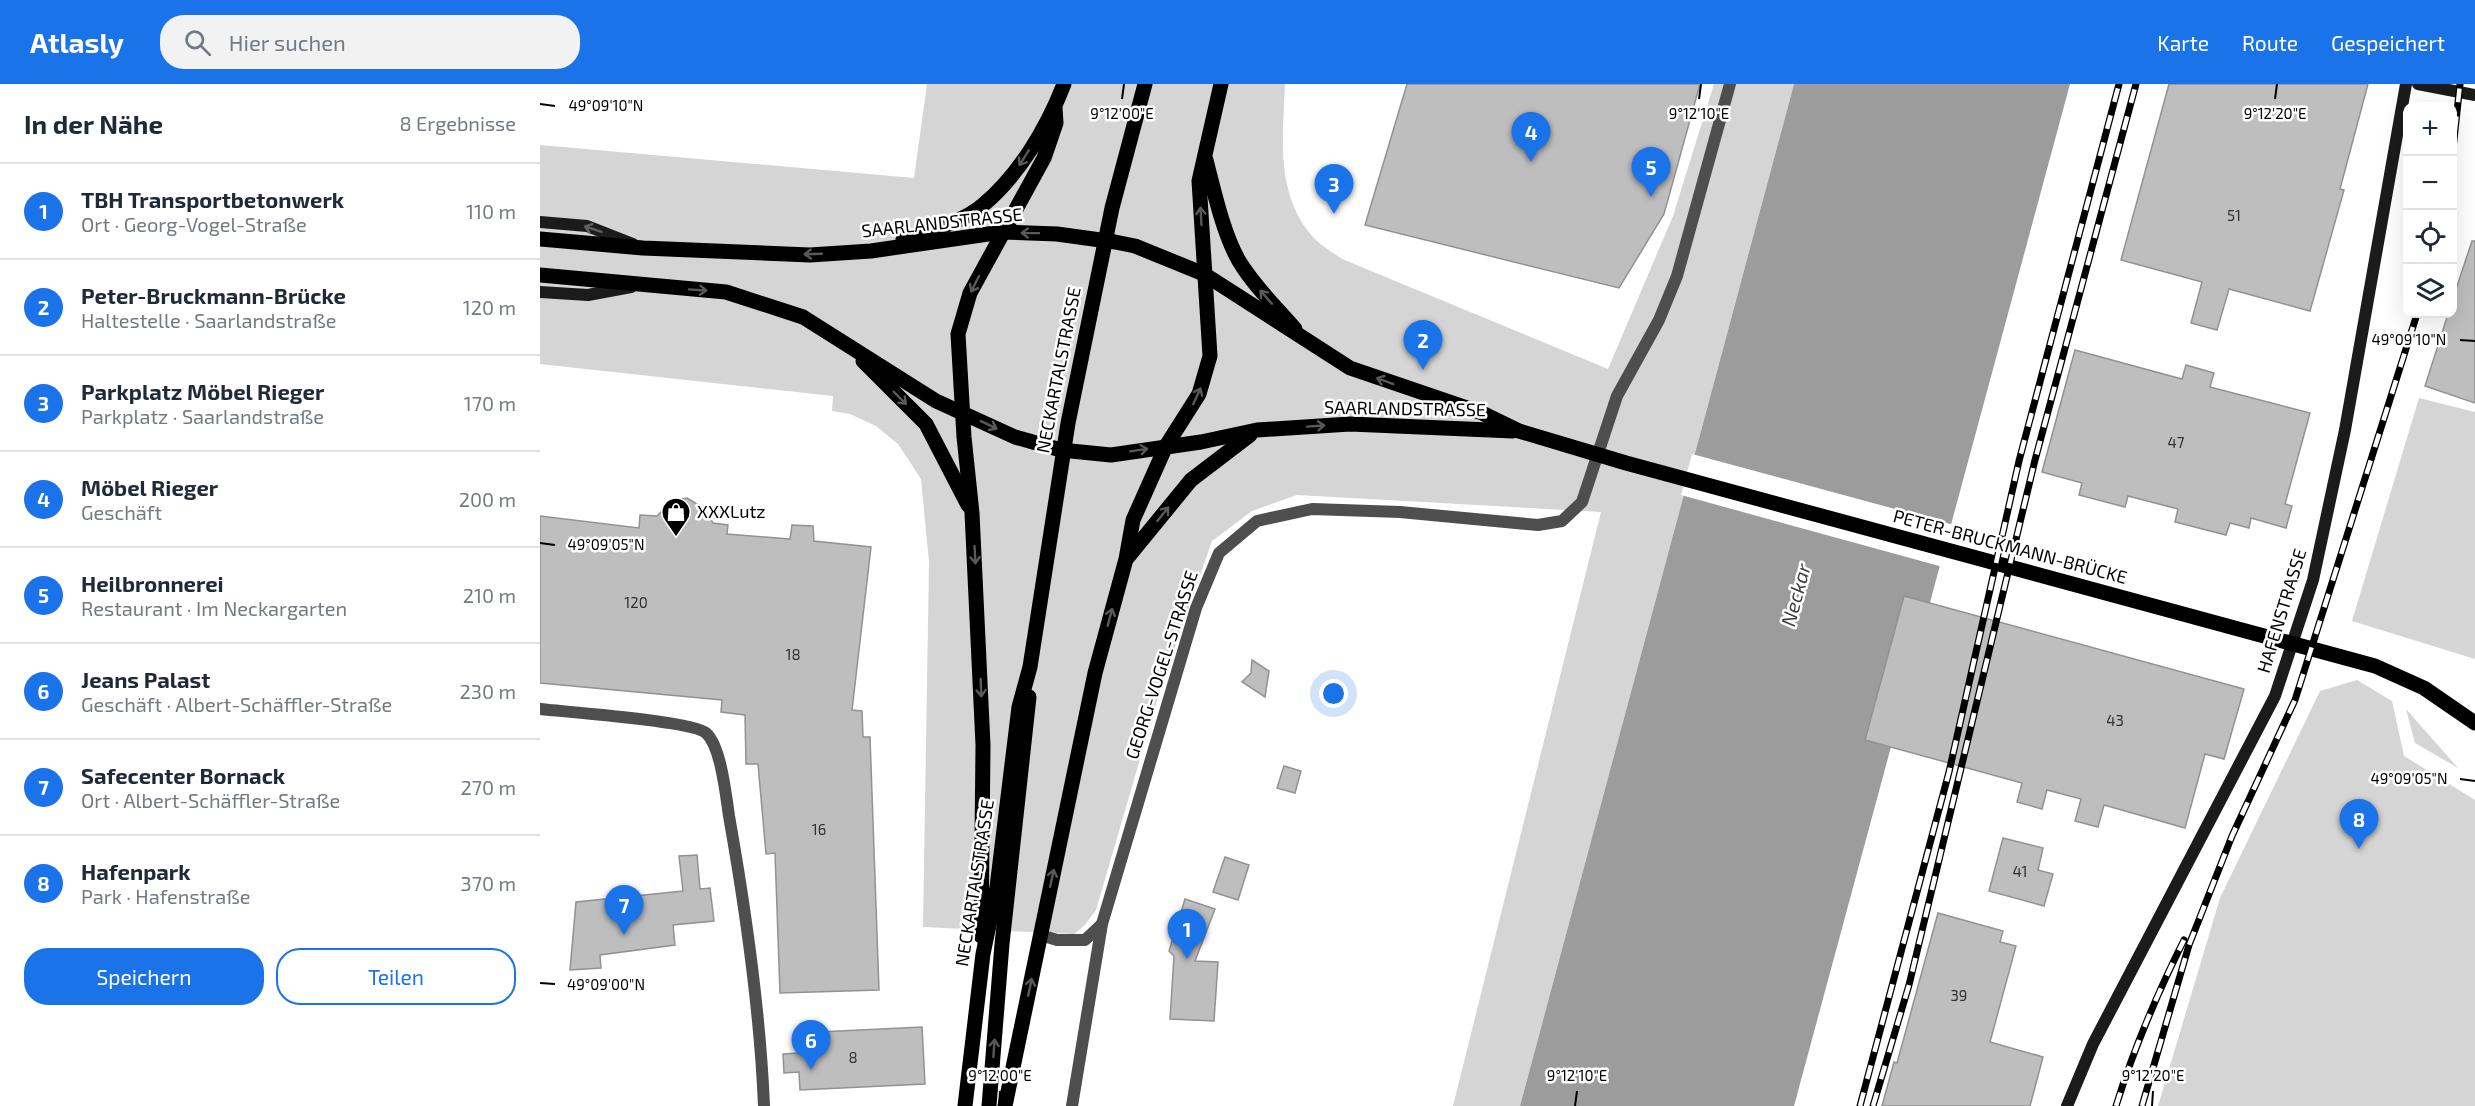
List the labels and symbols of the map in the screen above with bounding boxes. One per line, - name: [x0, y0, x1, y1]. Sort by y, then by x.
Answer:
- text: 49°09'10"N: [569, 96, 643, 114]
- text: 9°12'00"E: [1090, 104, 1154, 122]
- text: 9°12'10"E: [1669, 104, 1729, 122]
- text: 9°12'20"E: [2244, 104, 2306, 122]
- pin: 4: [1512, 112, 1550, 162]
- pin: 5: [1632, 147, 1670, 197]
- one-way arrow: [1017, 149, 1029, 166]
- pin: 3: [1314, 164, 1354, 214]
- street label: SAARLANDSTRASSE: [860, 203, 1024, 241]
- one-way arrow: [1195, 206, 1206, 226]
- house number: 51: [2227, 206, 2241, 224]
- one-way arrow: [584, 223, 603, 234]
- one-way arrow: [1020, 227, 1040, 239]
- one-way arrow: [803, 248, 823, 260]
- one-way arrow: [968, 274, 980, 292]
- one-way arrow: [688, 284, 708, 295]
- street label: NECKARTALSTRASSE: [1031, 285, 1085, 455]
- one-way arrow: [1259, 290, 1273, 305]
- pin: 2: [1404, 320, 1442, 370]
- text: 49°09'10"N: [2372, 330, 2446, 348]
- one-way arrow: [1377, 375, 1395, 386]
- one-way arrow: [1191, 388, 1203, 406]
- one-way arrow: [893, 391, 908, 406]
- street label: SAARLANDSTRASSE: [1324, 396, 1486, 420]
- one-way arrow: [979, 420, 997, 432]
- one-way arrow: [1305, 421, 1325, 432]
- house number: 47: [2168, 433, 2185, 451]
- one-way arrow: [1128, 444, 1148, 455]
- shop icon: XXXLutz: [660, 496, 692, 538]
- place label: XXXLutz: [697, 500, 766, 522]
- street label: PETER-BRUCKMANN-BRÜCKE: [1891, 504, 2130, 588]
- one-way arrow: [1156, 506, 1169, 522]
- text: 49°09'05"N: [568, 535, 644, 553]
- one-way arrow: [969, 545, 980, 565]
- street label: HAFENSTRASSE: [2252, 546, 2310, 676]
- water label: Neckar: [1775, 560, 1815, 629]
- street label: GEORG-VOGEL-STRASSE: [1120, 568, 1202, 762]
- house number: 120: [624, 593, 648, 611]
- one-way arrow: [1105, 607, 1117, 626]
- house number: 18: [785, 645, 801, 663]
- one-way arrow: [975, 677, 987, 697]
- your location: [1319, 679, 1348, 708]
- house number: 43: [2106, 711, 2124, 729]
- text: 49°09'05"N: [2371, 769, 2447, 787]
- street label: NECKARTALSTRASSE: [950, 798, 998, 968]
- pin: 8: [2340, 800, 2378, 849]
- house number: 16: [812, 820, 826, 838]
- house number: 41: [2012, 862, 2028, 880]
- one-way arrow: [1047, 869, 1058, 888]
- pin: 7: [604, 886, 644, 935]
- pin: 1: [1168, 910, 1206, 959]
- text: 49°09'00"N: [567, 975, 645, 993]
- one-way arrow: [1025, 978, 1036, 997]
- house number: 39: [1951, 986, 1967, 1004]
- pin: 6: [792, 1020, 830, 1070]
- one-way arrow: [989, 1038, 1000, 1058]
- house number: 8: [848, 1048, 858, 1066]
- text: 9°12'00"E: [968, 1066, 1032, 1084]
- text: 9°12'10"E: [1547, 1066, 1607, 1084]
- text: 9°12'20"E: [2122, 1066, 2184, 1084]

